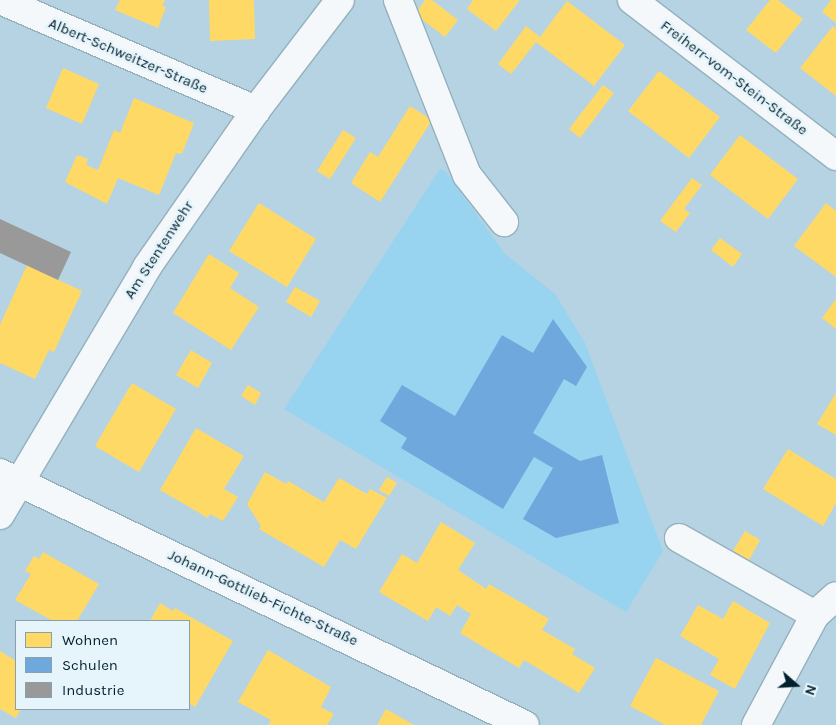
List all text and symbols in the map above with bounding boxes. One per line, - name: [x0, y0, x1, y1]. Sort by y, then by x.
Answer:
- street label: Albert-Schweitzer-Straße: [46, 14, 210, 98]
- street label: Freiherr-vom-Stein-Straße: [657, 17, 811, 139]
- street label: Am Stentenwehr: [121, 198, 197, 302]
- street label: Johann-Gottlieb-Fichte-Straße: [165, 546, 361, 650]
- legend: [15, 620, 190, 710]
- text: Wohnen: [62, 631, 118, 649]
- text: Schulen: [62, 656, 118, 674]
- north arrow: [771, 660, 821, 710]
- text: Industrie: [62, 681, 124, 699]
- text: N: [801, 683, 820, 698]

